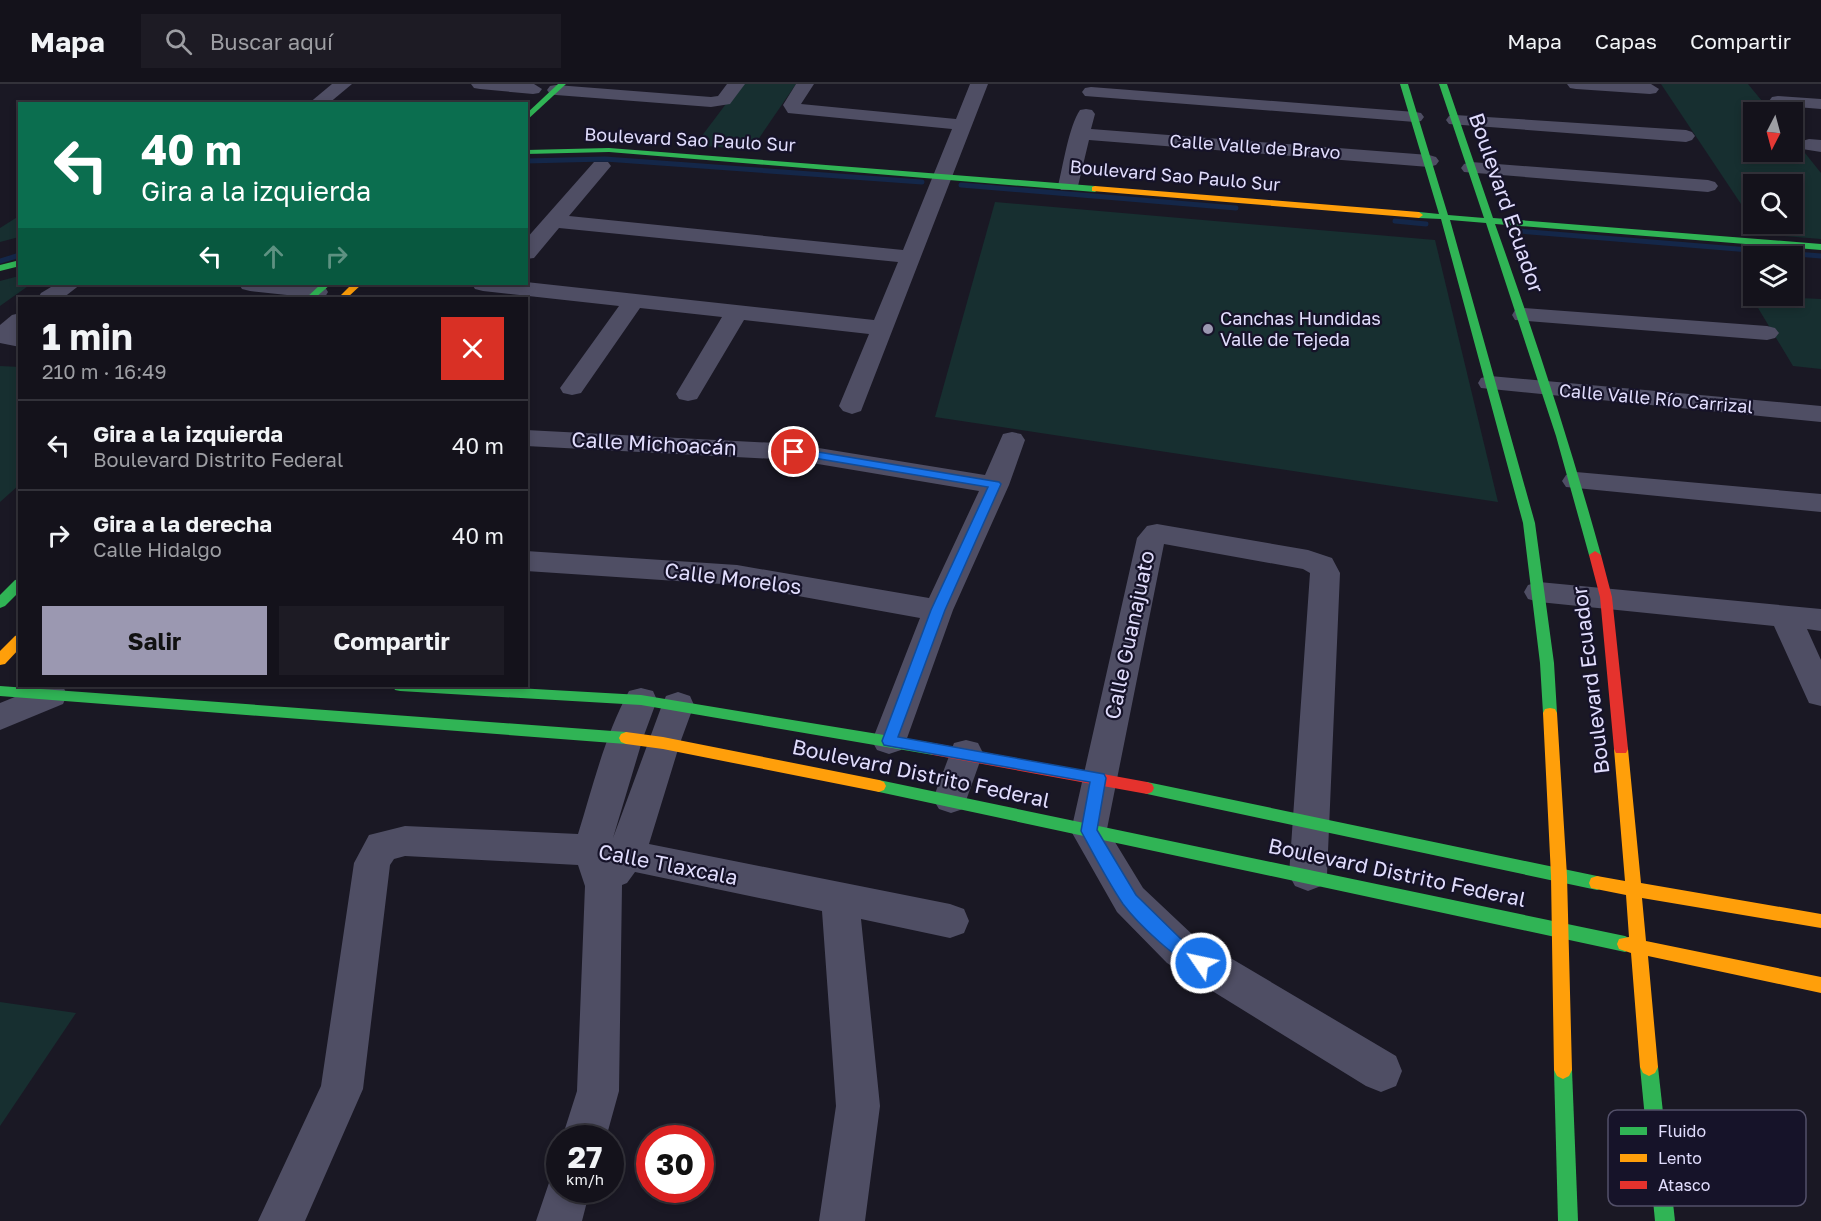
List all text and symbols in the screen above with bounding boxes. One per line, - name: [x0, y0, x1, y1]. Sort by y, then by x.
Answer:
- search box: [141, 14, 561, 68]
- text: Mapa: [30, 25, 105, 58]
- icon: search: [162, 25, 195, 58]
- text: Buscar aquí: [210, 28, 333, 55]
- text: Mapa: [1507, 28, 1562, 54]
- text: Capas: [1595, 28, 1657, 54]
- text: Compartir: [1690, 28, 1791, 54]
- north arrow: [1743, 102, 1803, 162]
- map controls: [1743, 102, 1803, 306]
- street label: Boulevard Ecuador: [1464, 109, 1550, 296]
- street label: Boulevard Sao Paulo Sur: [584, 122, 796, 156]
- text: 40 m: [141, 124, 242, 174]
- icon: left: [42, 126, 120, 204]
- street label: Calle Valle de Bravo: [1169, 129, 1341, 163]
- street label: Boulevard Sao Paulo Sur: [1069, 155, 1281, 195]
- button: search: [1743, 174, 1803, 234]
- text: Gira a la izquierda: [141, 175, 371, 207]
- icon: left: [194, 240, 227, 273]
- icon: ahead: [257, 240, 290, 273]
- icon: right: [320, 240, 353, 273]
- button: layers: [1743, 246, 1803, 306]
- place label: Canchas Hundidas Valle de Tejeda: [1220, 307, 1381, 350]
- text: 1 min: [42, 315, 133, 358]
- button: close: [441, 317, 504, 380]
- marker: Canchas Hundidas Valle de Tejeda: [1201, 322, 1215, 336]
- text: 210 m · 16:49: [42, 359, 167, 383]
- street label: Calle Valle Río Carrizal: [1558, 379, 1754, 417]
- text: Gira a la izquierda: [93, 420, 283, 447]
- street label: Calle Michoacán: [571, 426, 737, 460]
- pin: [768, 426, 819, 477]
- icon: left: [42, 429, 75, 462]
- text: 40 m: [452, 432, 504, 459]
- icon: arrive: [777, 435, 810, 468]
- text: Boulevard Distrito Federal: [93, 447, 343, 471]
- text: Gira a la derecha: [93, 510, 272, 537]
- icon: right: [42, 519, 75, 552]
- text: 40 m: [452, 522, 504, 549]
- text: Calle Hidalgo: [93, 537, 222, 561]
- street label: Calle Guanajuato: [1098, 548, 1160, 722]
- street label: Calle Morelos: [663, 557, 803, 599]
- street label: Boulevard Ecuador: [1566, 585, 1614, 776]
- button: Salir: [42, 606, 267, 675]
- button: Compartir: [279, 606, 504, 675]
- street label: Boulevard Distrito Federal: [790, 733, 1052, 813]
- street label: Boulevard Distrito Federal: [1266, 832, 1528, 912]
- street label: Calle Tlaxcala: [596, 838, 740, 890]
- position arrow: [1169, 931, 1233, 995]
- legend: [1608, 1110, 1806, 1206]
- text: Fluido: [1658, 1121, 1706, 1141]
- speed limit sign: 30: [636, 1125, 714, 1203]
- text: 27: [568, 1139, 602, 1175]
- text: Lento: [1658, 1148, 1702, 1168]
- text: km/h: [566, 1170, 604, 1188]
- text: Atasco: [1658, 1175, 1710, 1195]

